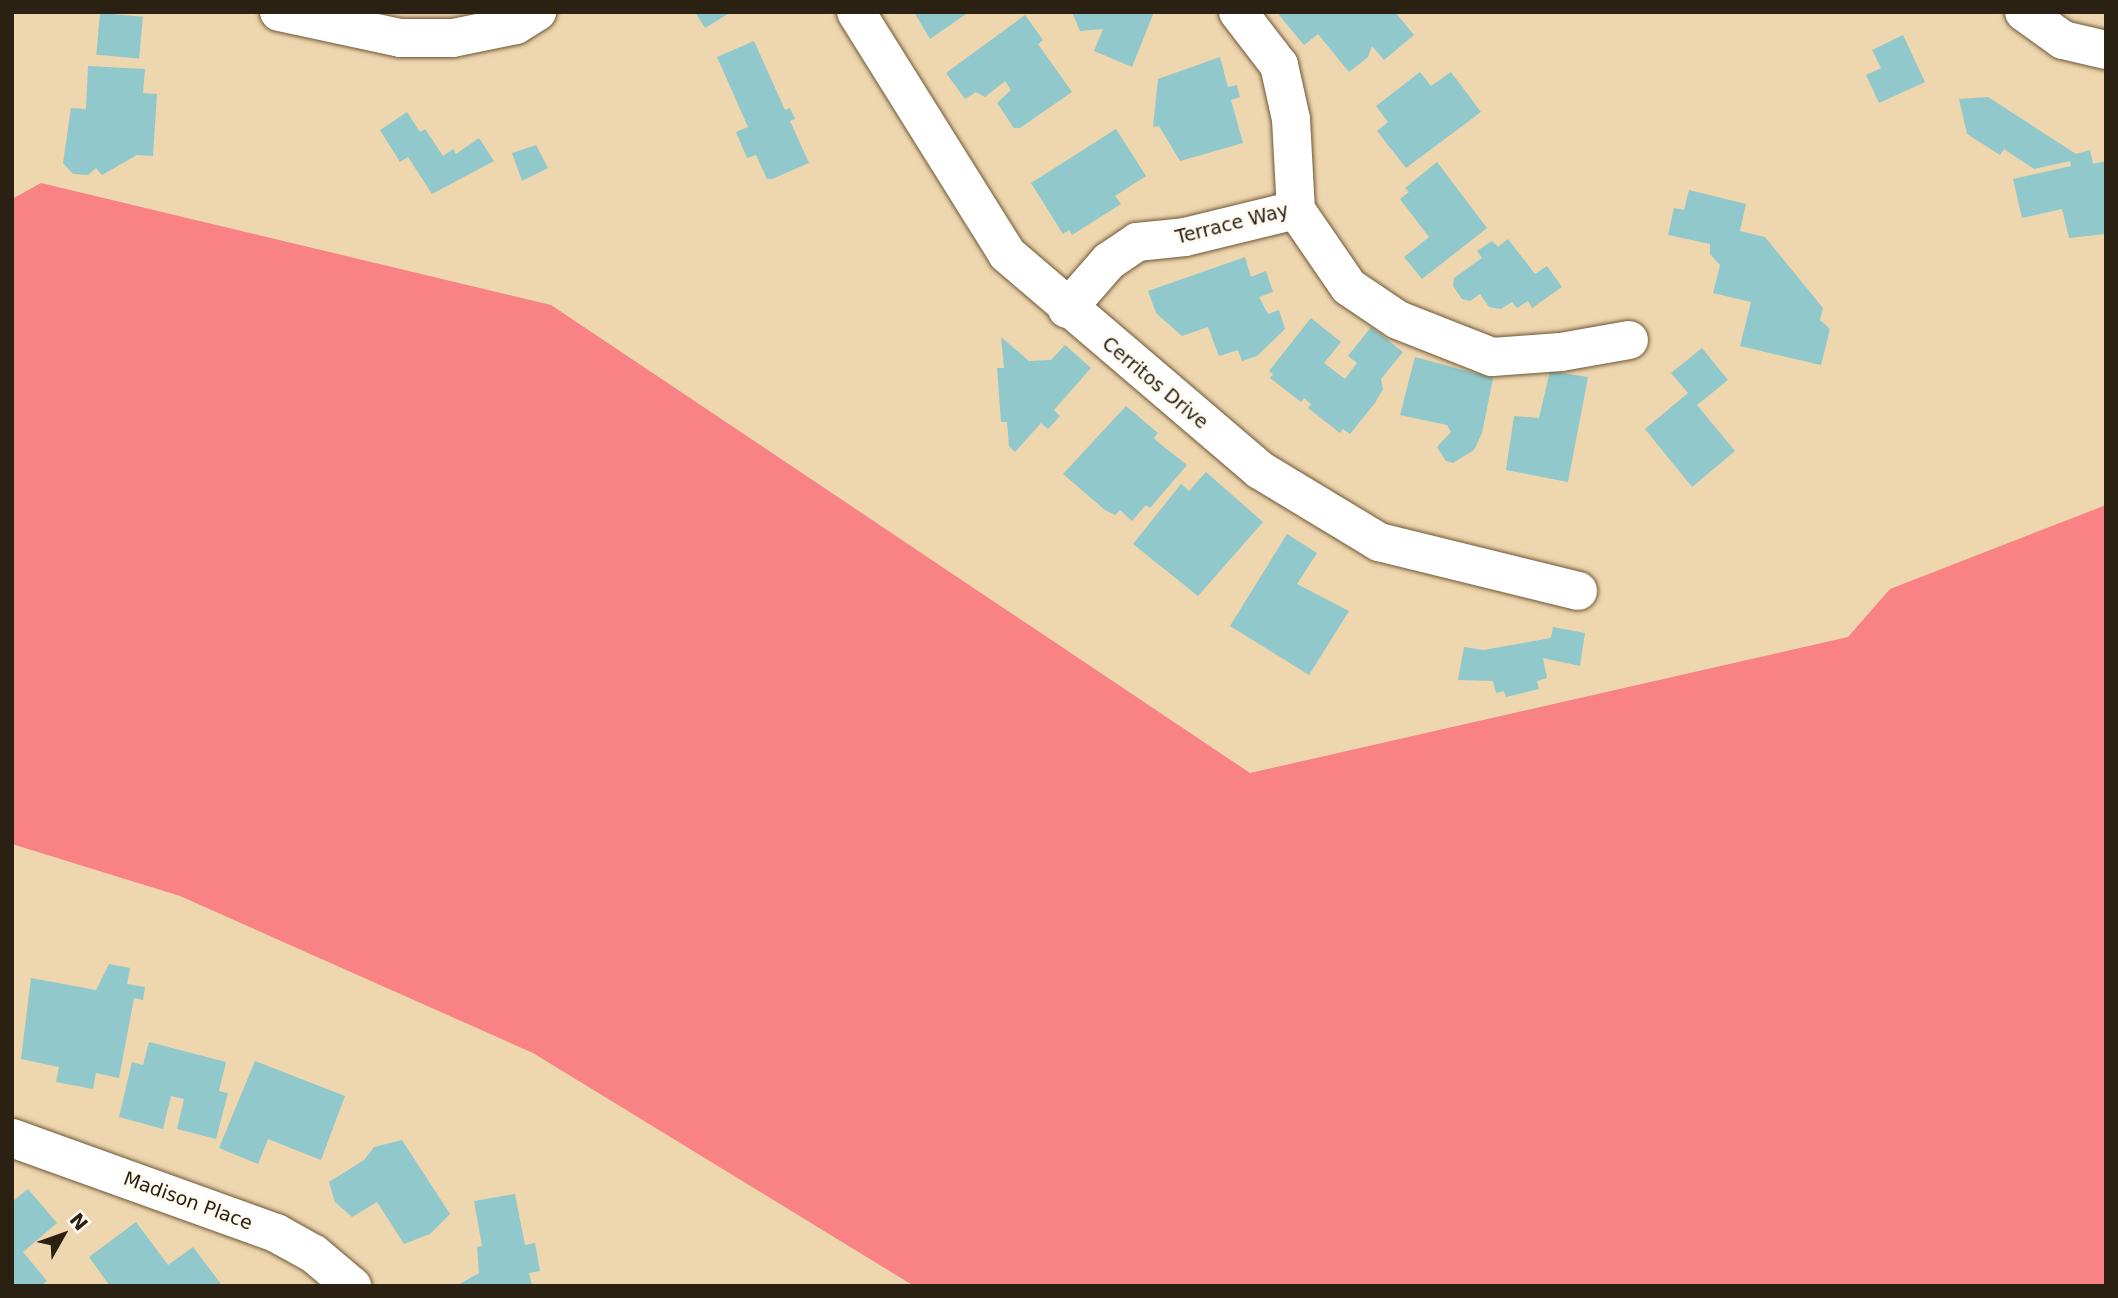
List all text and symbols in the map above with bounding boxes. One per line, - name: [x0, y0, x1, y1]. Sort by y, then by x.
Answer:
- street label: Terrace Way: [1173, 199, 1291, 249]
- street label: Cerritos Drive: [1097, 332, 1213, 434]
- street label: Madison Place: [120, 1167, 256, 1235]
- north arrow: [28, 1200, 98, 1270]
- text: N: [66, 1208, 93, 1235]

